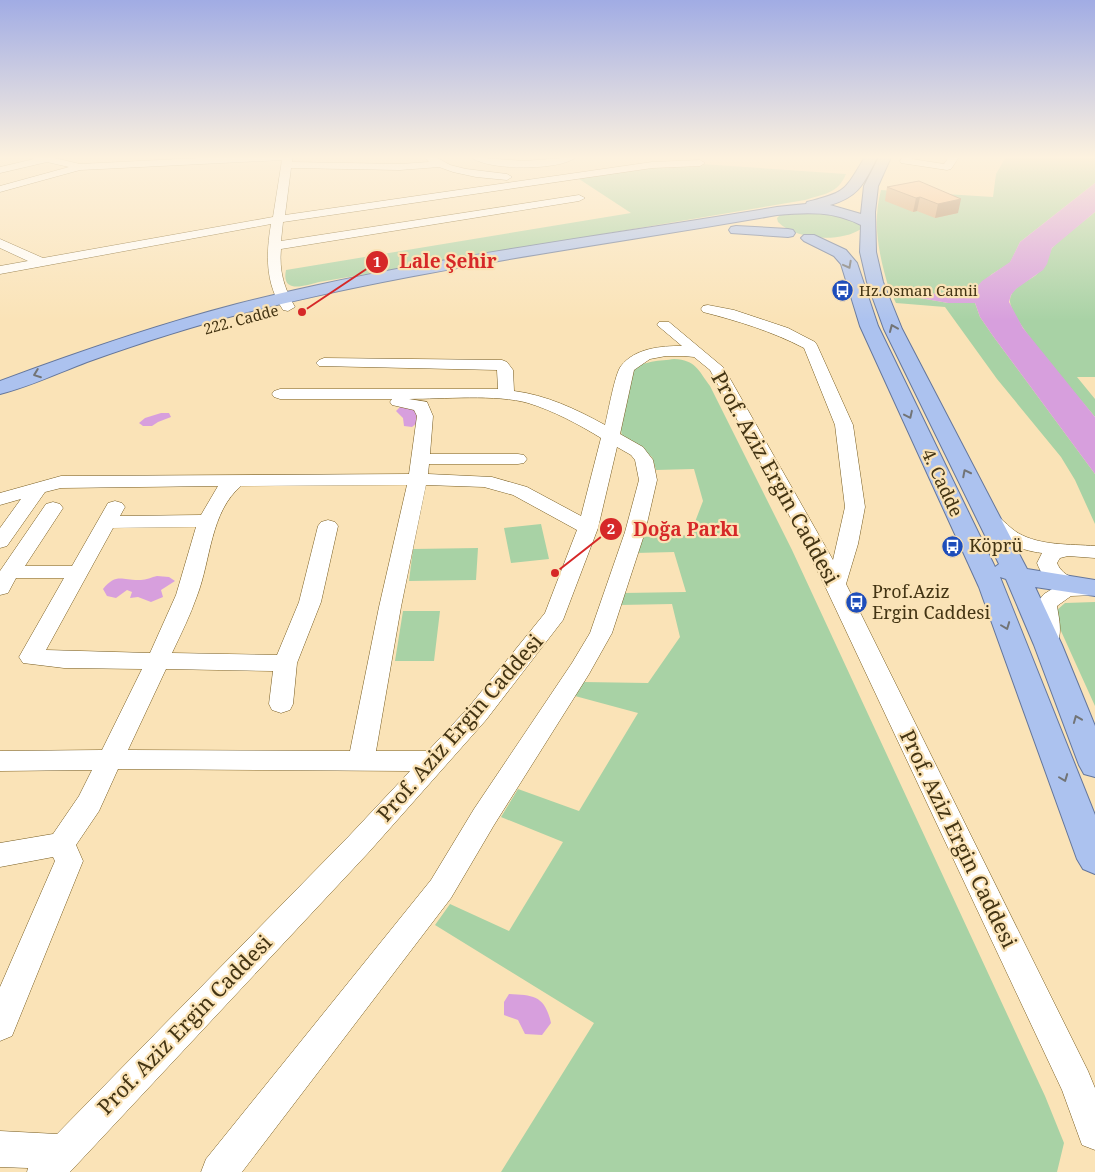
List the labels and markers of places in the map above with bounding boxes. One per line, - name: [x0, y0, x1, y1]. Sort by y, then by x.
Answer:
- callout: Lale Şehir: [364, 245, 507, 279]
- bus stop icon: Hz.Osman Camii: [831, 279, 855, 303]
- place label: Hz.Osman Camii: [859, 280, 978, 300]
- callout: Doğa Parkı: [599, 512, 749, 546]
- place label: Köprü: [969, 533, 1023, 557]
- bus stop icon: Köprü: [941, 534, 965, 558]
- place label: Prof.Aziz Ergin Caddesi: [872, 579, 990, 624]
- bus stop icon: Prof.Aziz Ergin Caddesi: [844, 590, 868, 614]

